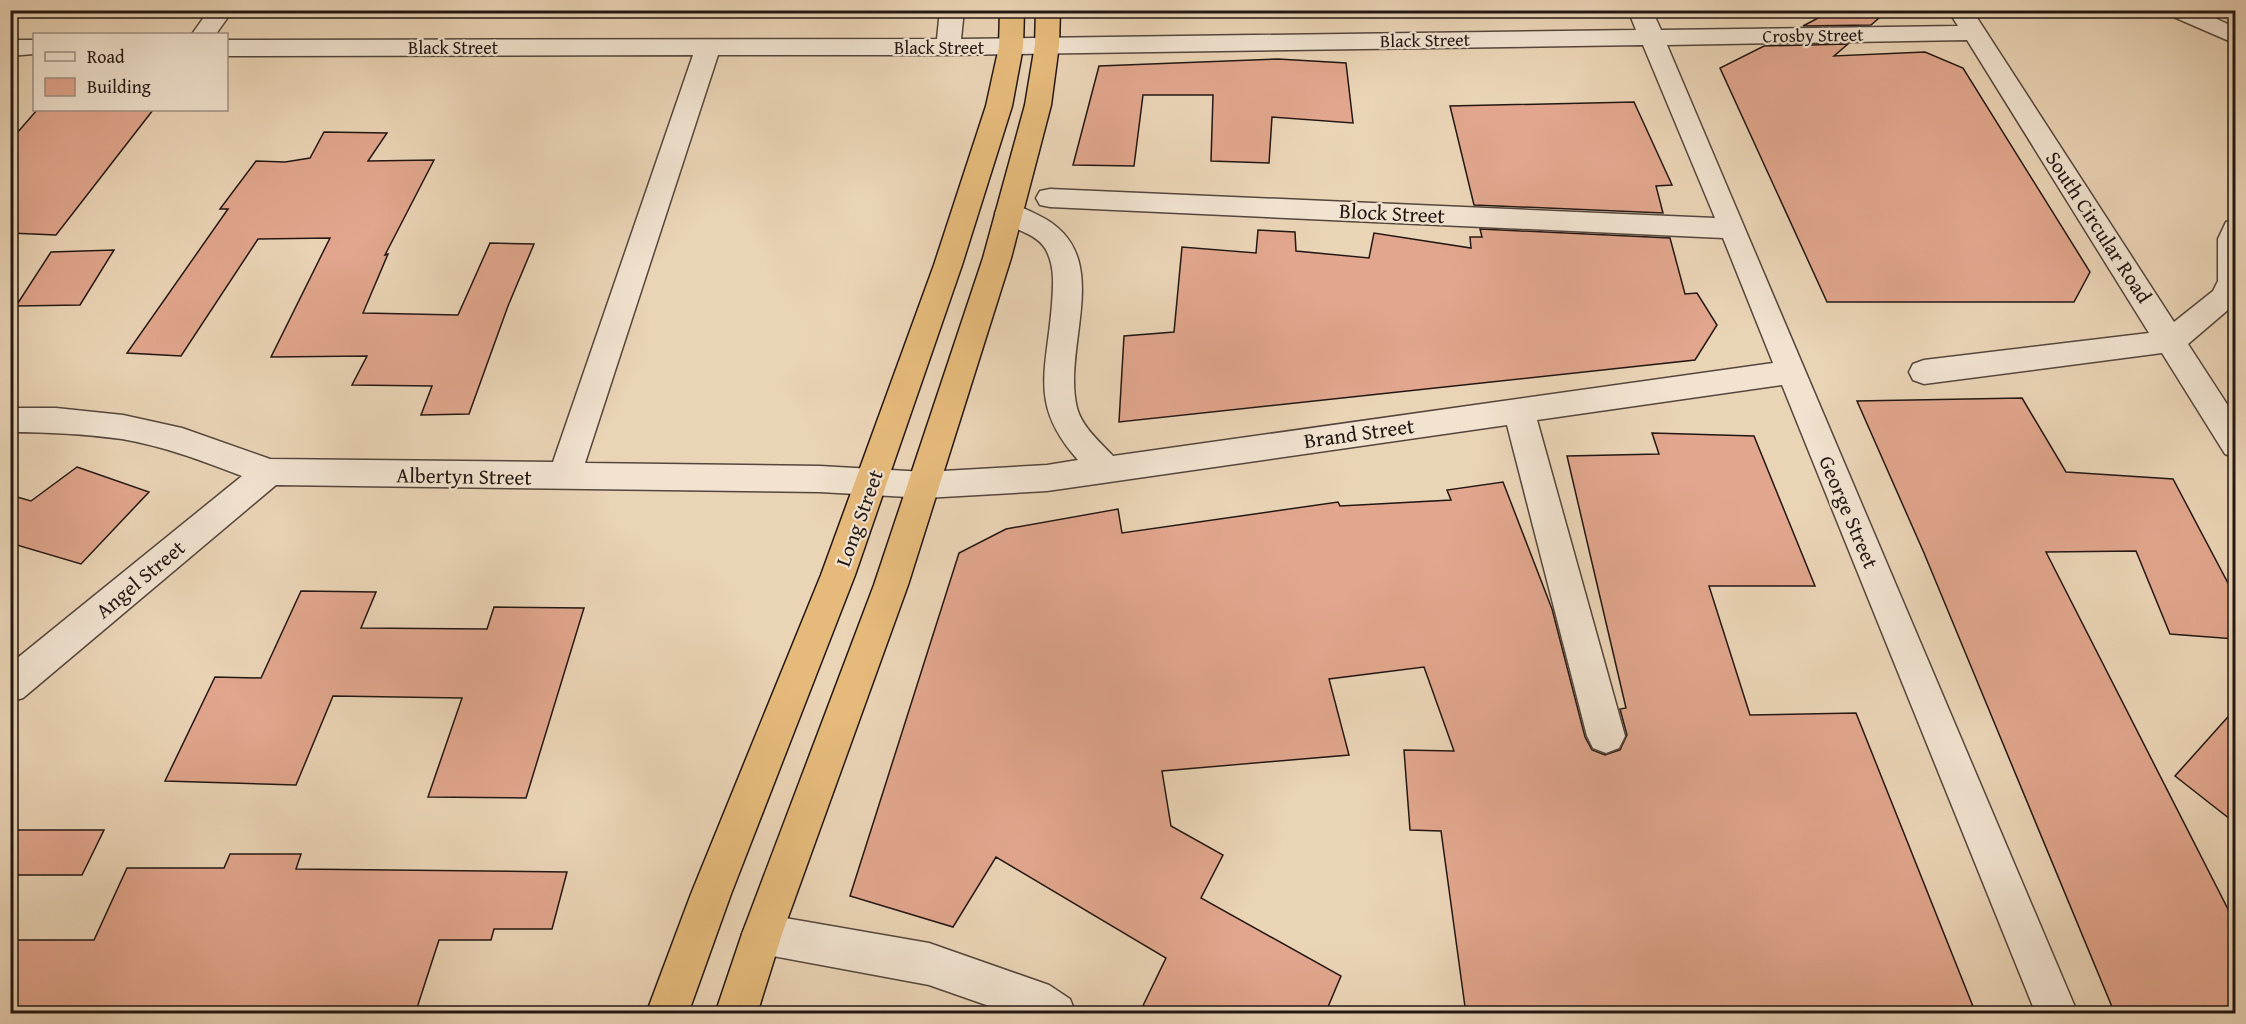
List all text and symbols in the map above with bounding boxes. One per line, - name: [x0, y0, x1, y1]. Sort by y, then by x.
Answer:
- street label: Crosby Street: [1762, 21, 1864, 49]
- street label: Black Street: [1380, 26, 1471, 54]
- legend: [33, 33, 228, 111]
- street label: Black Street: [408, 34, 499, 61]
- street label: Black Street: [894, 34, 985, 61]
- text: Road: [87, 43, 125, 70]
- text: Building: [87, 73, 151, 100]
- street label: South Circular Road: [2038, 145, 2160, 310]
- street label: Block Street: [1338, 195, 1446, 231]
- street label: Brand Street: [1302, 410, 1417, 456]
- street label: George Street: [1811, 451, 1887, 574]
- street label: Albertyn Street: [396, 459, 533, 493]
- street label: Long Street: [827, 465, 891, 571]
- street label: Angel Street: [88, 532, 192, 626]

